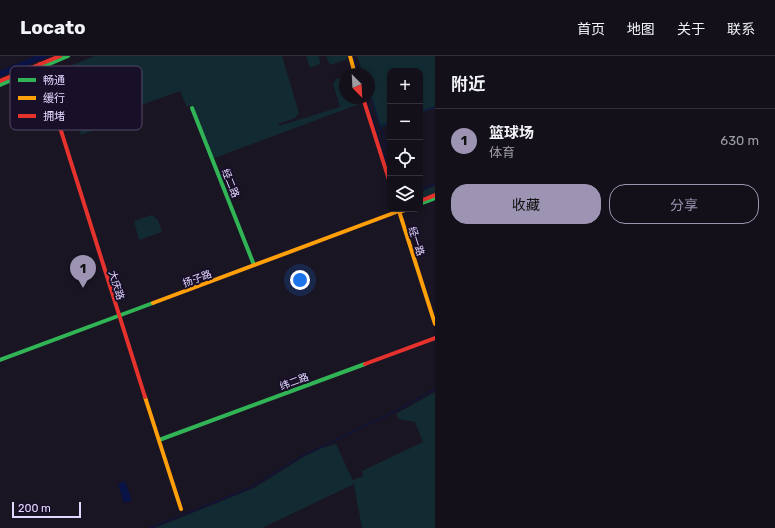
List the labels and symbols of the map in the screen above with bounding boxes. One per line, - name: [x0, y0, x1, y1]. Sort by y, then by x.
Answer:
- legend: [10, 66, 142, 130]
- north arrow: [339, 68, 375, 104]
- text: 畅通: [43, 74, 65, 87]
- text: 缓行: [43, 92, 65, 105]
- text: 拥堵: [43, 110, 65, 123]
- street label: 经二路: [219, 167, 241, 200]
- street label: 经一路: [406, 225, 426, 257]
- pin: 1: [70, 255, 96, 288]
- street label: 扬子路: [181, 268, 213, 290]
- street label: 大庆路: [106, 269, 126, 301]
- your location: [290, 270, 310, 290]
- street label: 纬二路: [278, 371, 310, 393]
- scale bar: [12, 500, 81, 519]

